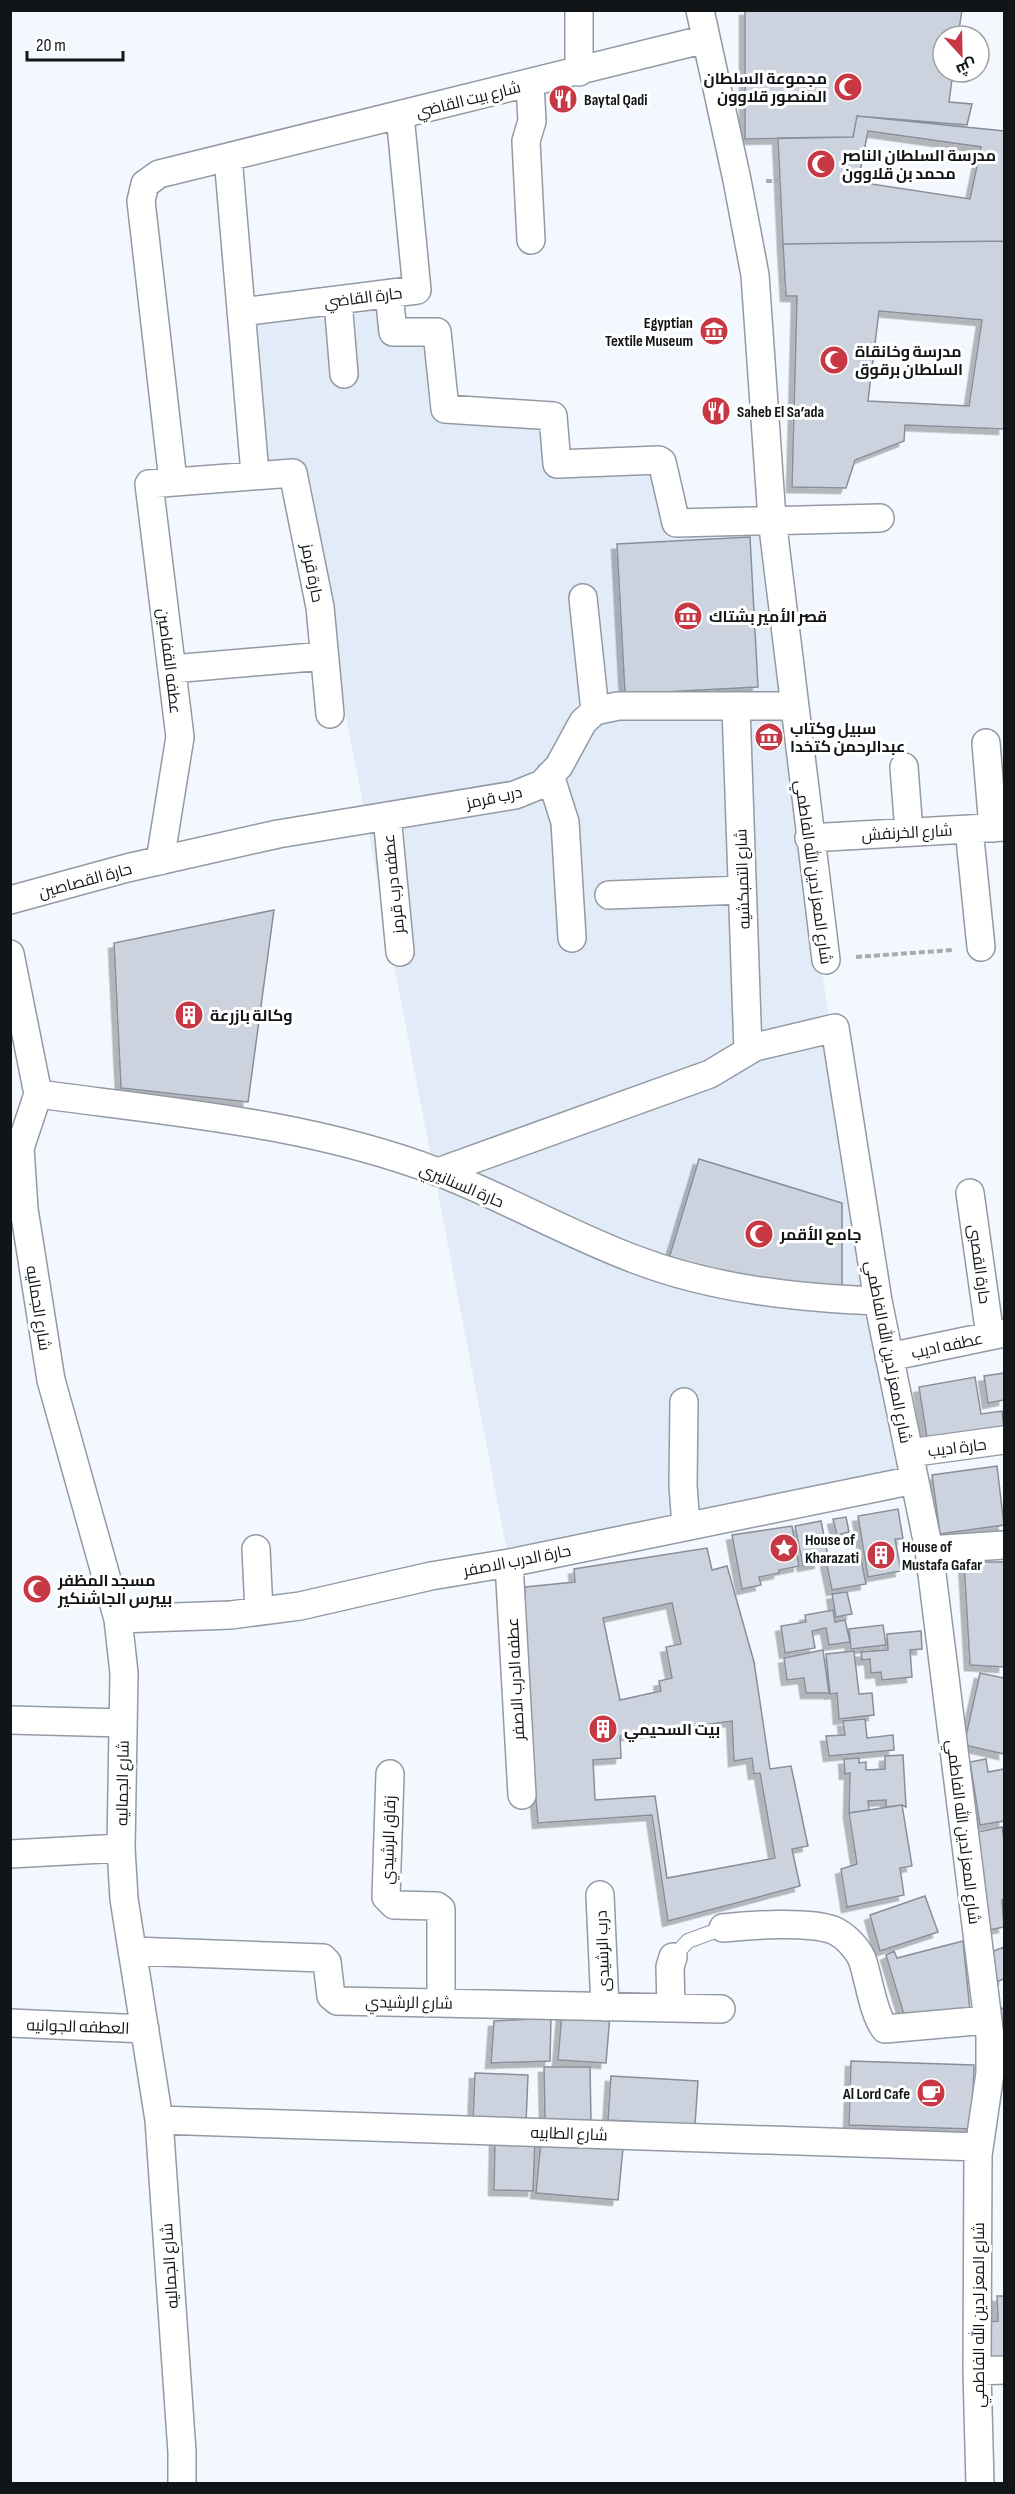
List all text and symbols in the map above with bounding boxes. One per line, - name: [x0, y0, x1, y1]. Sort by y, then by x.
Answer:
- scale bar: [27, 24, 123, 62]
- north arrow: [931, 24, 991, 84]
- text: 20 m: [36, 35, 66, 56]
- text: ش: [953, 54, 979, 79]
- place label: مجموعة السلطان المنصور قلاوون: [703, 70, 827, 107]
- mosque icon: مجموعة السلطان المنصور قلاوون: [832, 71, 864, 103]
- street label: شارع بيت القاضي: [414, 78, 523, 125]
- restaurant icon: Baytal Qadi: [547, 83, 579, 115]
- place label: Baytal Qadi: [584, 91, 648, 110]
- place label: مدرسة السلطان الناصر محمد بن قلاوون: [841, 147, 996, 184]
- mosque icon: مدرسة السلطان الناصر محمد بن قلاوون: [805, 148, 837, 180]
- street label: حارة القاضي: [323, 284, 404, 315]
- place label: Egyptian Textile Museum: [605, 314, 693, 351]
- museum icon: Egyptian Textile Museum: [698, 315, 730, 347]
- place label: مدرسة وخانقاة السلطان برقوق: [855, 343, 963, 380]
- mosque icon: مدرسة وخانقاة السلطان برقوق: [818, 344, 850, 376]
- restaurant icon: Saheb El Sa’ada: [700, 395, 732, 427]
- place label: Saheb El Sa’ada: [737, 403, 824, 422]
- street label: حارة قرمز: [296, 541, 327, 604]
- museum icon: قصر الأمير بشتاك: [672, 600, 704, 632]
- street label: عطفه القفاصين: [153, 607, 184, 715]
- place label: قصر الأمير بشتاك: [709, 608, 827, 627]
- place label: سبيل وكتاب عبدالرحمن كتخدا: [790, 720, 905, 757]
- museum icon: سبيل وكتاب عبدالرحمن كتخدا: [753, 721, 785, 753]
- street label: شارع المعز لدين الله الفاطمي: [787, 779, 837, 966]
- street label: درب قرمز: [464, 783, 524, 814]
- street label: شارع الخرنفش: [861, 822, 953, 846]
- street label: شارع التمبكشيه: [732, 828, 756, 930]
- street label: عطفه درب قرمز: [380, 833, 409, 936]
- street label: حارة القصاصين: [37, 860, 134, 903]
- building icon: وكالة بازرعة: [173, 999, 205, 1031]
- place label: وكالة بازرعة: [210, 1007, 293, 1026]
- street label: حارة السنانيري: [415, 1160, 506, 1215]
- mosque icon: جامع الأقمر: [743, 1218, 775, 1250]
- street label: حارة القصبى: [964, 1223, 993, 1305]
- place label: جامع الأقمر: [779, 1226, 861, 1245]
- street label: شارع المعز لدين الله الفاطمي: [858, 1259, 917, 1446]
- street label: شارع الجماليه: [20, 1264, 54, 1352]
- street label: عطفه اديب: [910, 1330, 985, 1363]
- street label: حارة اديب: [927, 1435, 988, 1462]
- place label: House of Kharazati: [805, 1531, 859, 1568]
- place icon: House of Kharazati: [768, 1532, 800, 1564]
- place label: House of Mustafa Gafar: [902, 1538, 982, 1575]
- building icon: House of Mustafa Gafar: [865, 1539, 897, 1571]
- street label: حارة الدرب الاصفر: [461, 1542, 573, 1581]
- place label: مسجد المظفر بيبرس الجاشنكير: [57, 1572, 172, 1609]
- mosque icon: مسجد المظفر بيبرس الجاشنكير: [21, 1573, 53, 1605]
- street label: عطفه الدرب الاصفر: [504, 1617, 529, 1742]
- building icon: بيت السحيمي: [587, 1713, 619, 1745]
- place label: بيت السحيمي: [624, 1721, 720, 1742]
- street label: شارع المعز لدين الله الفاطمي: [939, 1739, 985, 1926]
- street label: شارع الجماليه: [113, 1740, 135, 1826]
- street label: زقاق الرشيدي: [378, 1795, 404, 1885]
- street label: درب الرشيدى: [593, 1910, 614, 1992]
- street label: شارع الرشيدي: [365, 1993, 453, 2017]
- street label: العطفه الجوانيه: [26, 2016, 130, 2039]
- cafe icon: Al Lord Cafe: [915, 2077, 947, 2109]
- place label: Al Lord Cafe: [842, 2085, 910, 2104]
- street label: شارع الطابيه: [530, 2124, 608, 2146]
- street label: شارع الجماليه: [158, 2222, 184, 2309]
- street label: شارع المعز لدين الله الفاطمي: [968, 2222, 992, 2408]

